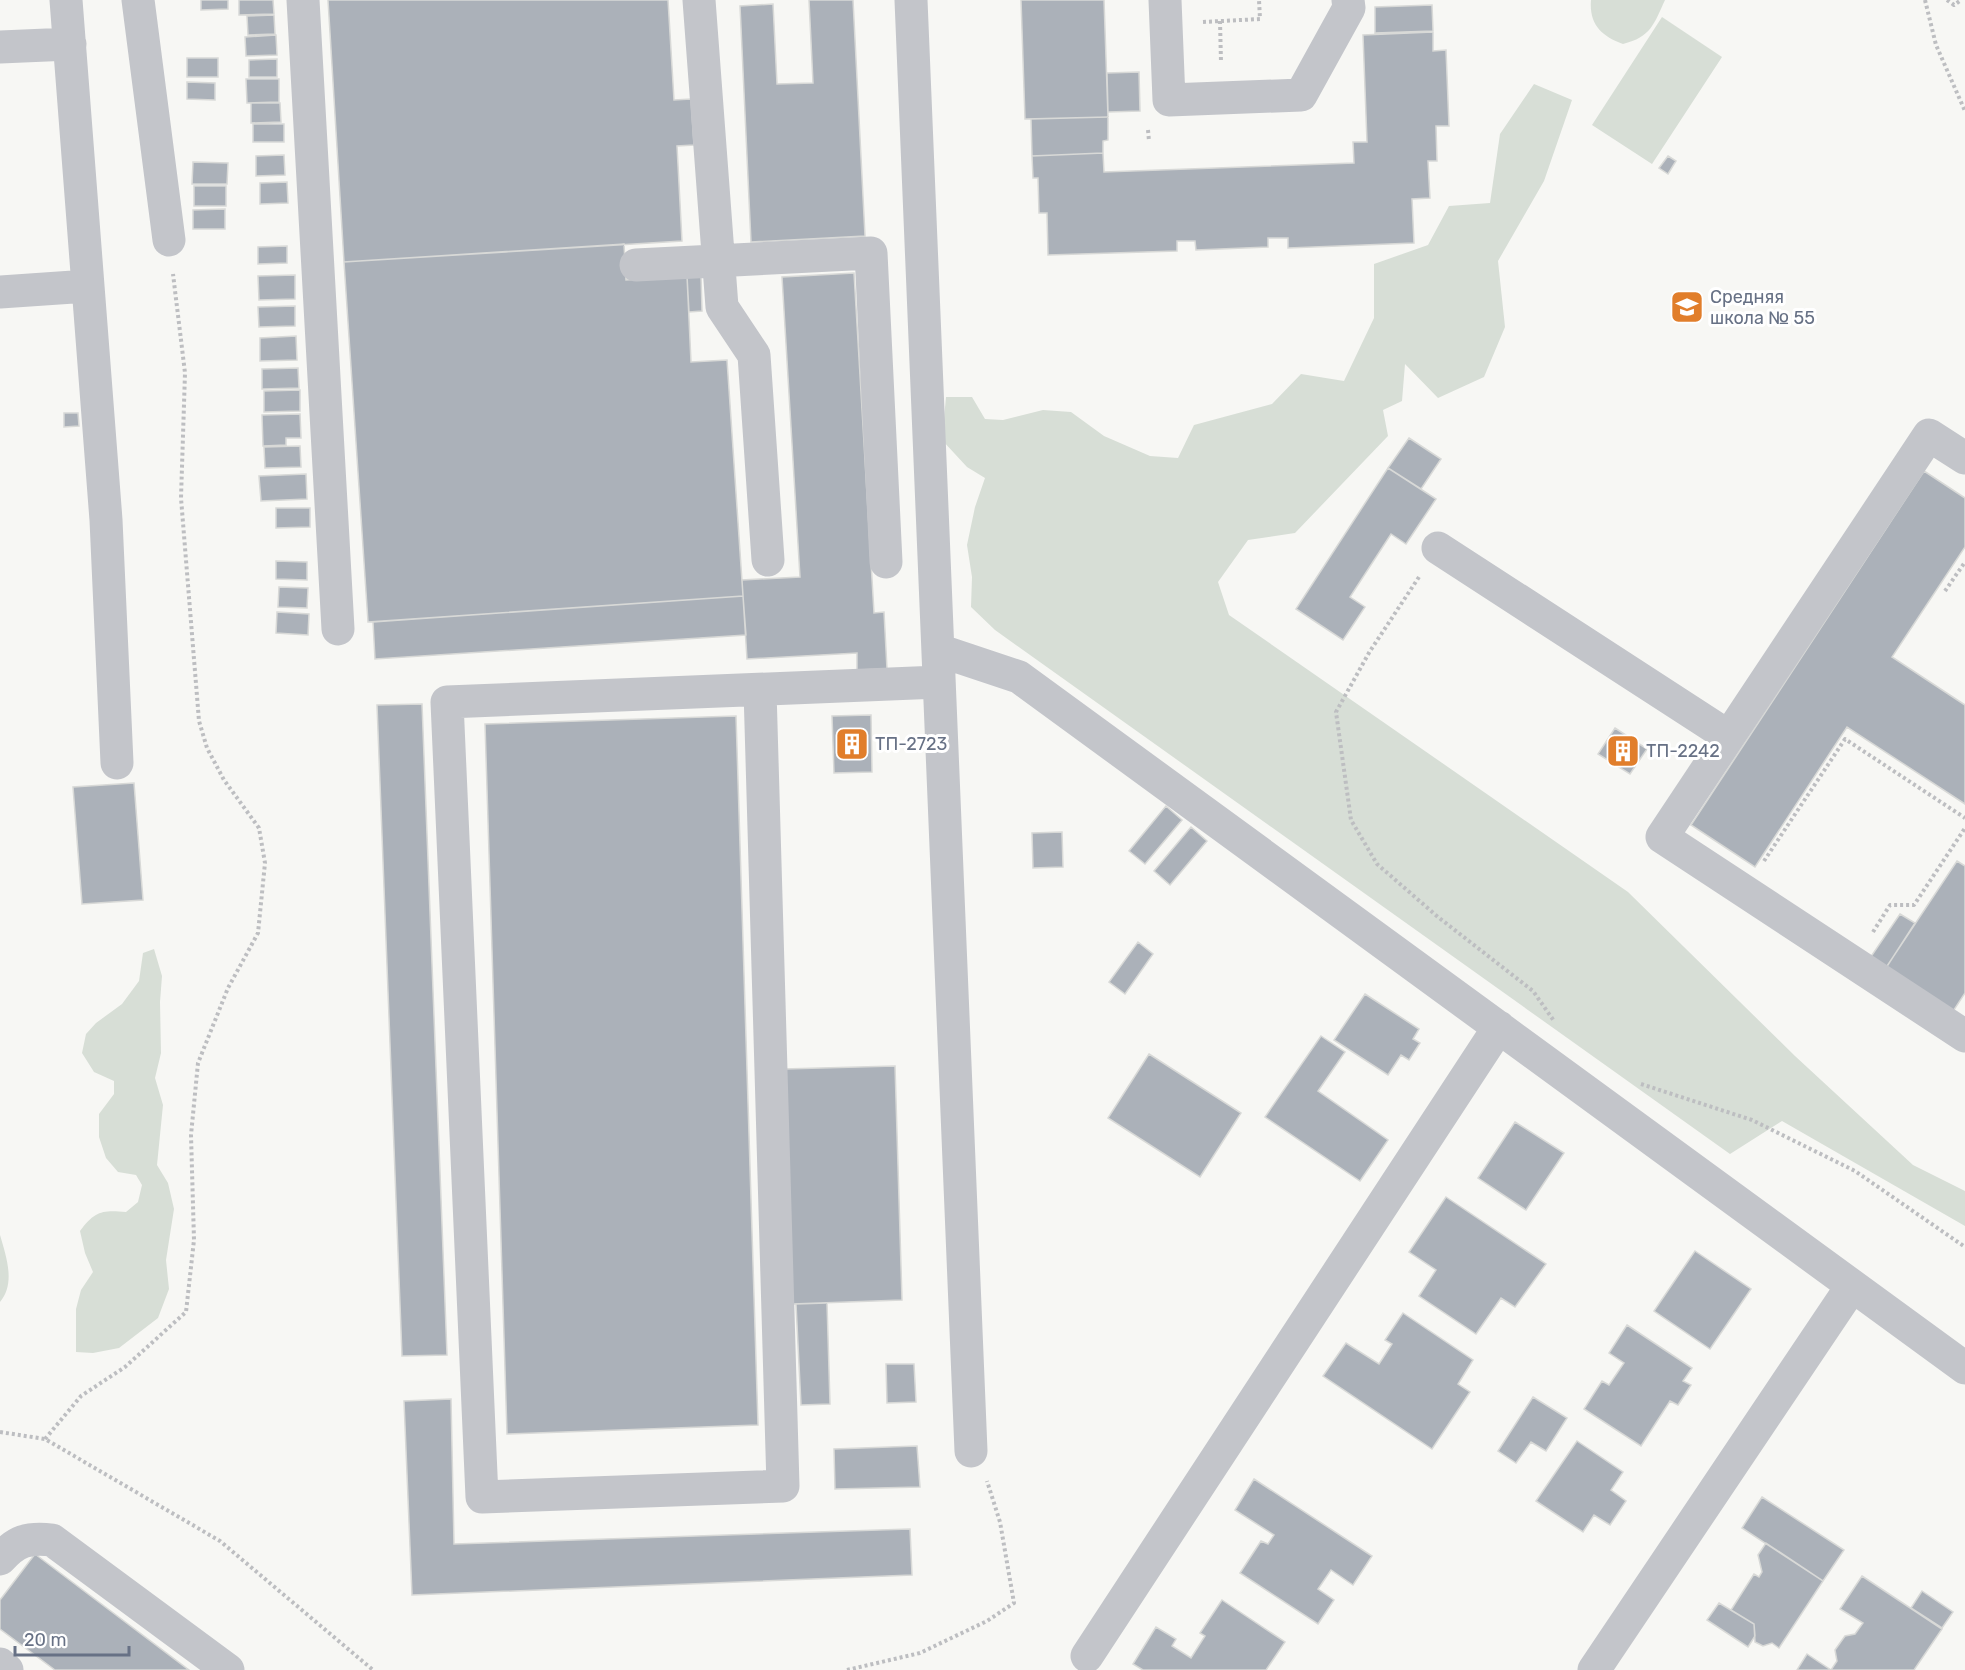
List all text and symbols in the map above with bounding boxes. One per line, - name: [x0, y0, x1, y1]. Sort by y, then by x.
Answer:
- place label: Средняя школа № 55: [1710, 286, 1815, 329]
- school or university icon: Средняя школа № 55: [1669, 289, 1705, 325]
- building icon: ТП-2723: [834, 726, 870, 762]
- place label: ТП-2723: [875, 733, 947, 755]
- building icon: ТП-2242: [1605, 733, 1641, 769]
- place label: ТП-2242: [1646, 740, 1720, 762]
- scale bar: [15, 1619, 129, 1657]
- text: 20 m: [24, 1629, 66, 1651]

